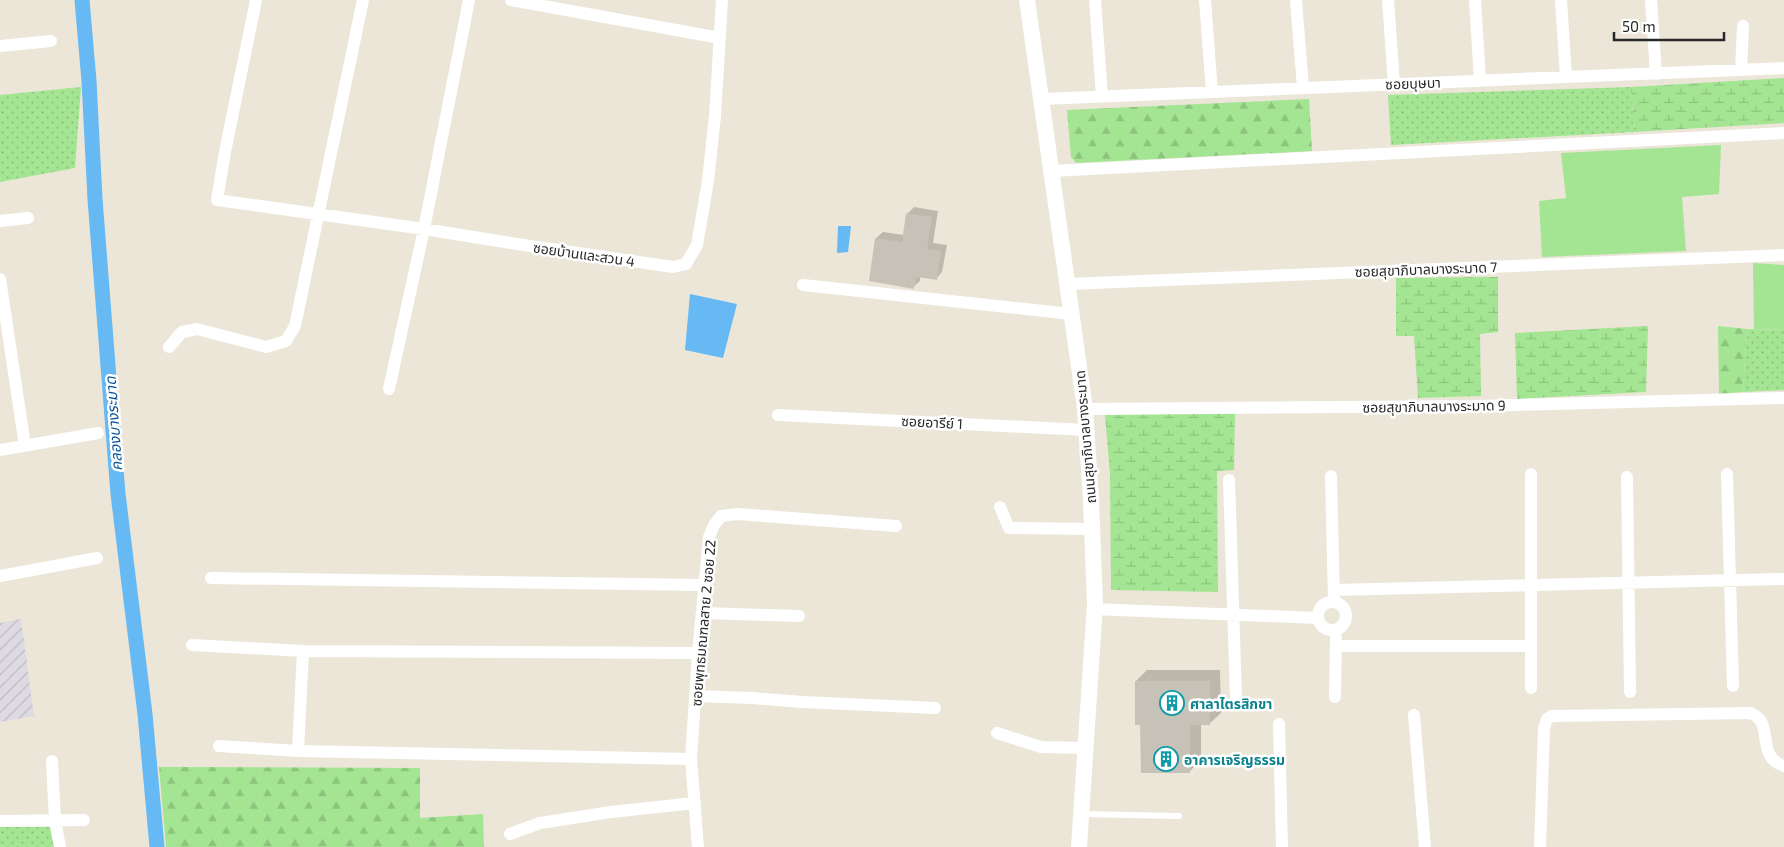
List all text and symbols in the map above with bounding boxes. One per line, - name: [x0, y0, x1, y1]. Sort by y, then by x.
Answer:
- scale bar: [1614, 10, 1724, 42]
- text: 50 m: [1622, 17, 1656, 35]
- street label: ซอยบุษบา: [1385, 74, 1441, 93]
- street label: ซอยบ้านและสวน 4: [532, 238, 636, 270]
- street label: ซอยสุขาภิบาลบางระมาด 7: [1355, 258, 1498, 281]
- street label: ถนนสุขาภิบาลบางระมาด: [1071, 370, 1100, 504]
- water label: คลองบางระมาด: [101, 375, 125, 472]
- street label: ซอยสุขาภิบาลบางระมาด 9: [1362, 396, 1506, 417]
- street label: ซอยอารีย์ 1: [901, 412, 963, 432]
- street label: ซอยพุทธมณฑลสาย 2 ซอย 22: [687, 539, 720, 707]
- building icon: ศาลาไตรสิกขา: [1159, 690, 1185, 716]
- place label: ศาลาไตรสิกขา: [1190, 695, 1272, 712]
- building icon: อาคารเจริญธรรม: [1153, 746, 1179, 772]
- place label: อาคารเจริญธรรม: [1184, 751, 1285, 768]

